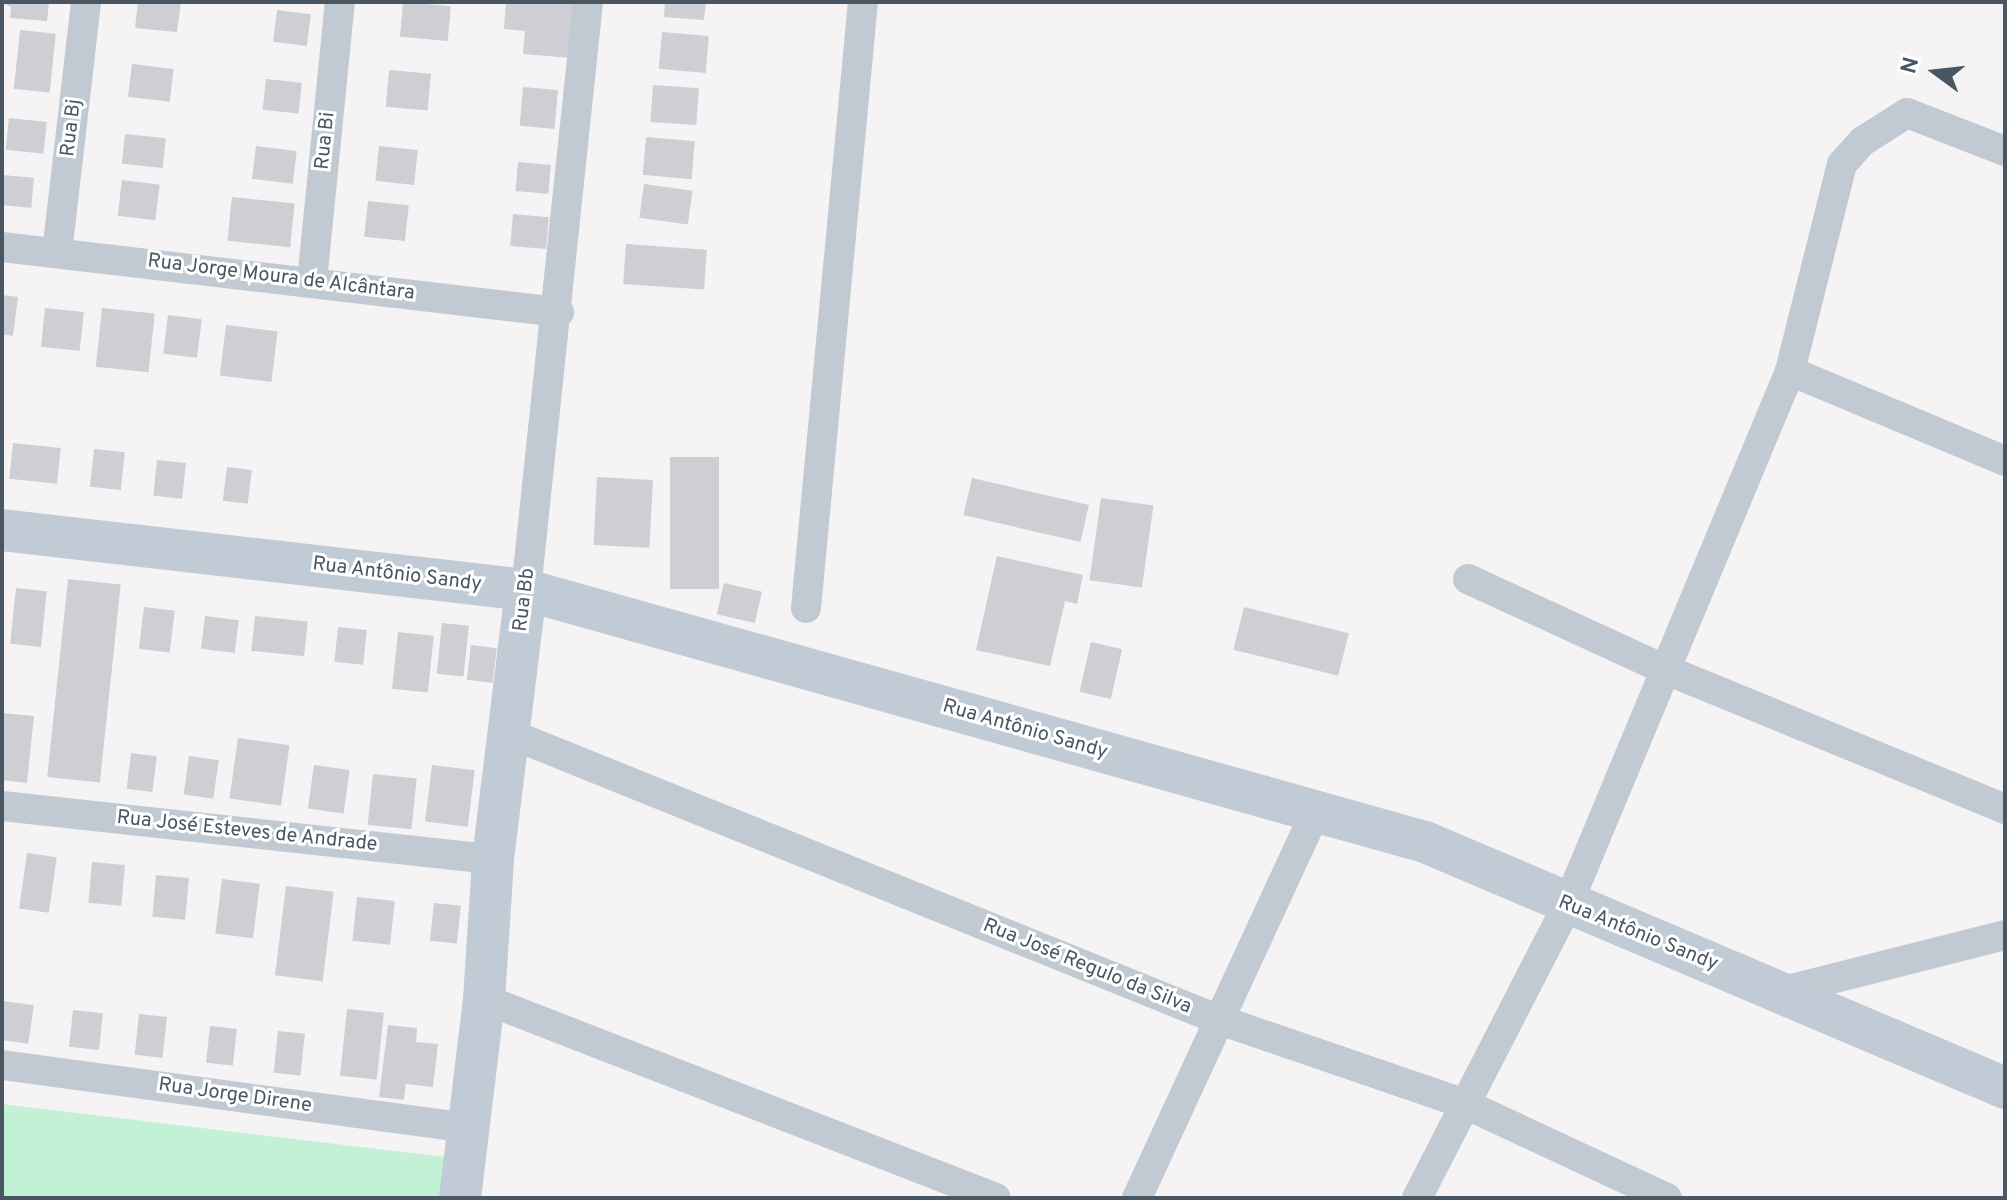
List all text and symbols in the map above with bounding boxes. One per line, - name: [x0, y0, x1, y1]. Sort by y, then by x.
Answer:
- north arrow: [1895, 32, 1975, 112]
- text: N: [1896, 55, 1926, 77]
- street label: Rua Bj: [57, 98, 87, 158]
- street label: Rua Bi: [311, 111, 341, 171]
- street label: Rua Jorge Moura de Alcântara: [146, 250, 416, 306]
- street label: Rua Antônio Sandy: [311, 553, 483, 597]
- street label: Rua Bb: [509, 567, 541, 633]
- street label: Rua Antônio Sandy: [939, 695, 1111, 765]
- street label: Rua José Esteves de Andrade: [115, 806, 379, 858]
- street label: Rua Antônio Sandy: [1554, 891, 1722, 977]
- street label: Rua José Regulo da Silva: [979, 914, 1195, 1020]
- street label: Rua Jorge Direne: [157, 1073, 313, 1119]

